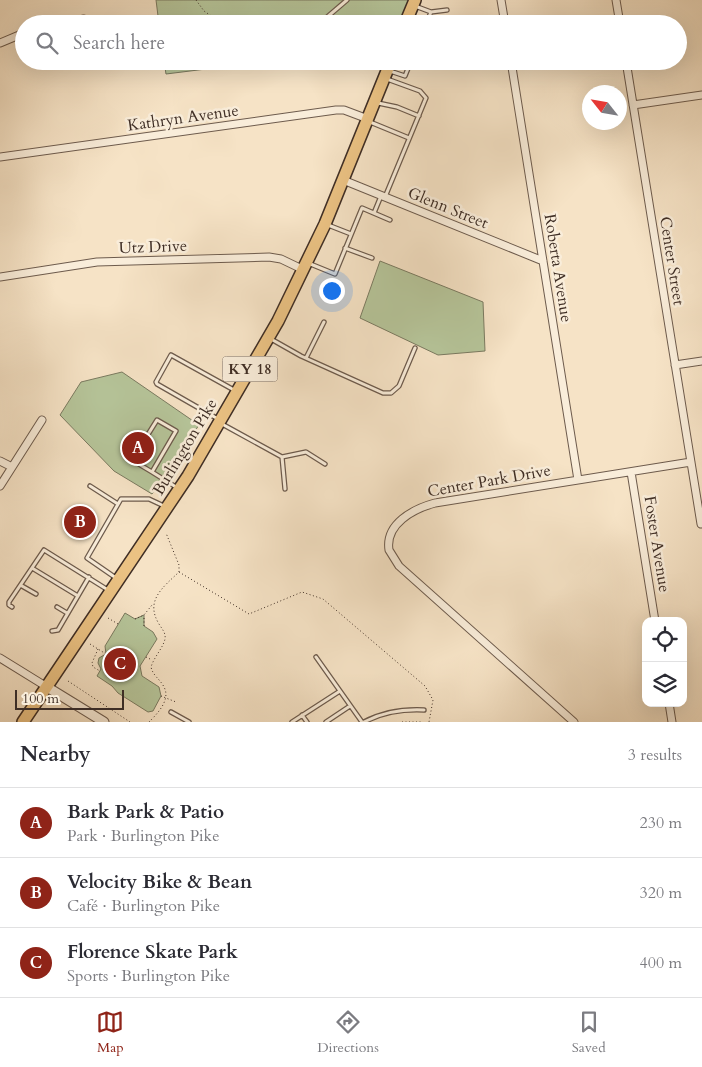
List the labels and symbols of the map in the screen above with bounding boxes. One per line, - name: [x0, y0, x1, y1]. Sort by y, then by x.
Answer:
- north arrow: [582, 85, 627, 130]
- street label: Kathryn Avenue: [126, 99, 240, 137]
- street label: Glenn Street: [404, 182, 492, 234]
- street label: Roberta Avenue: [539, 212, 577, 324]
- street label: Center Street: [654, 215, 690, 307]
- street label: Utz Drive: [119, 235, 187, 259]
- your location: [319, 278, 345, 304]
- road number: KY 18: [222, 356, 278, 382]
- street label: Burlington Pike: [147, 395, 223, 499]
- pin: A: [122, 429, 154, 467]
- street label: Center Park Drive: [426, 459, 552, 503]
- street label: Foster Avenue: [639, 494, 675, 594]
- pin: B: [64, 503, 96, 541]
- pin: C: [104, 645, 136, 683]
- scale bar: [15, 687, 124, 710]

